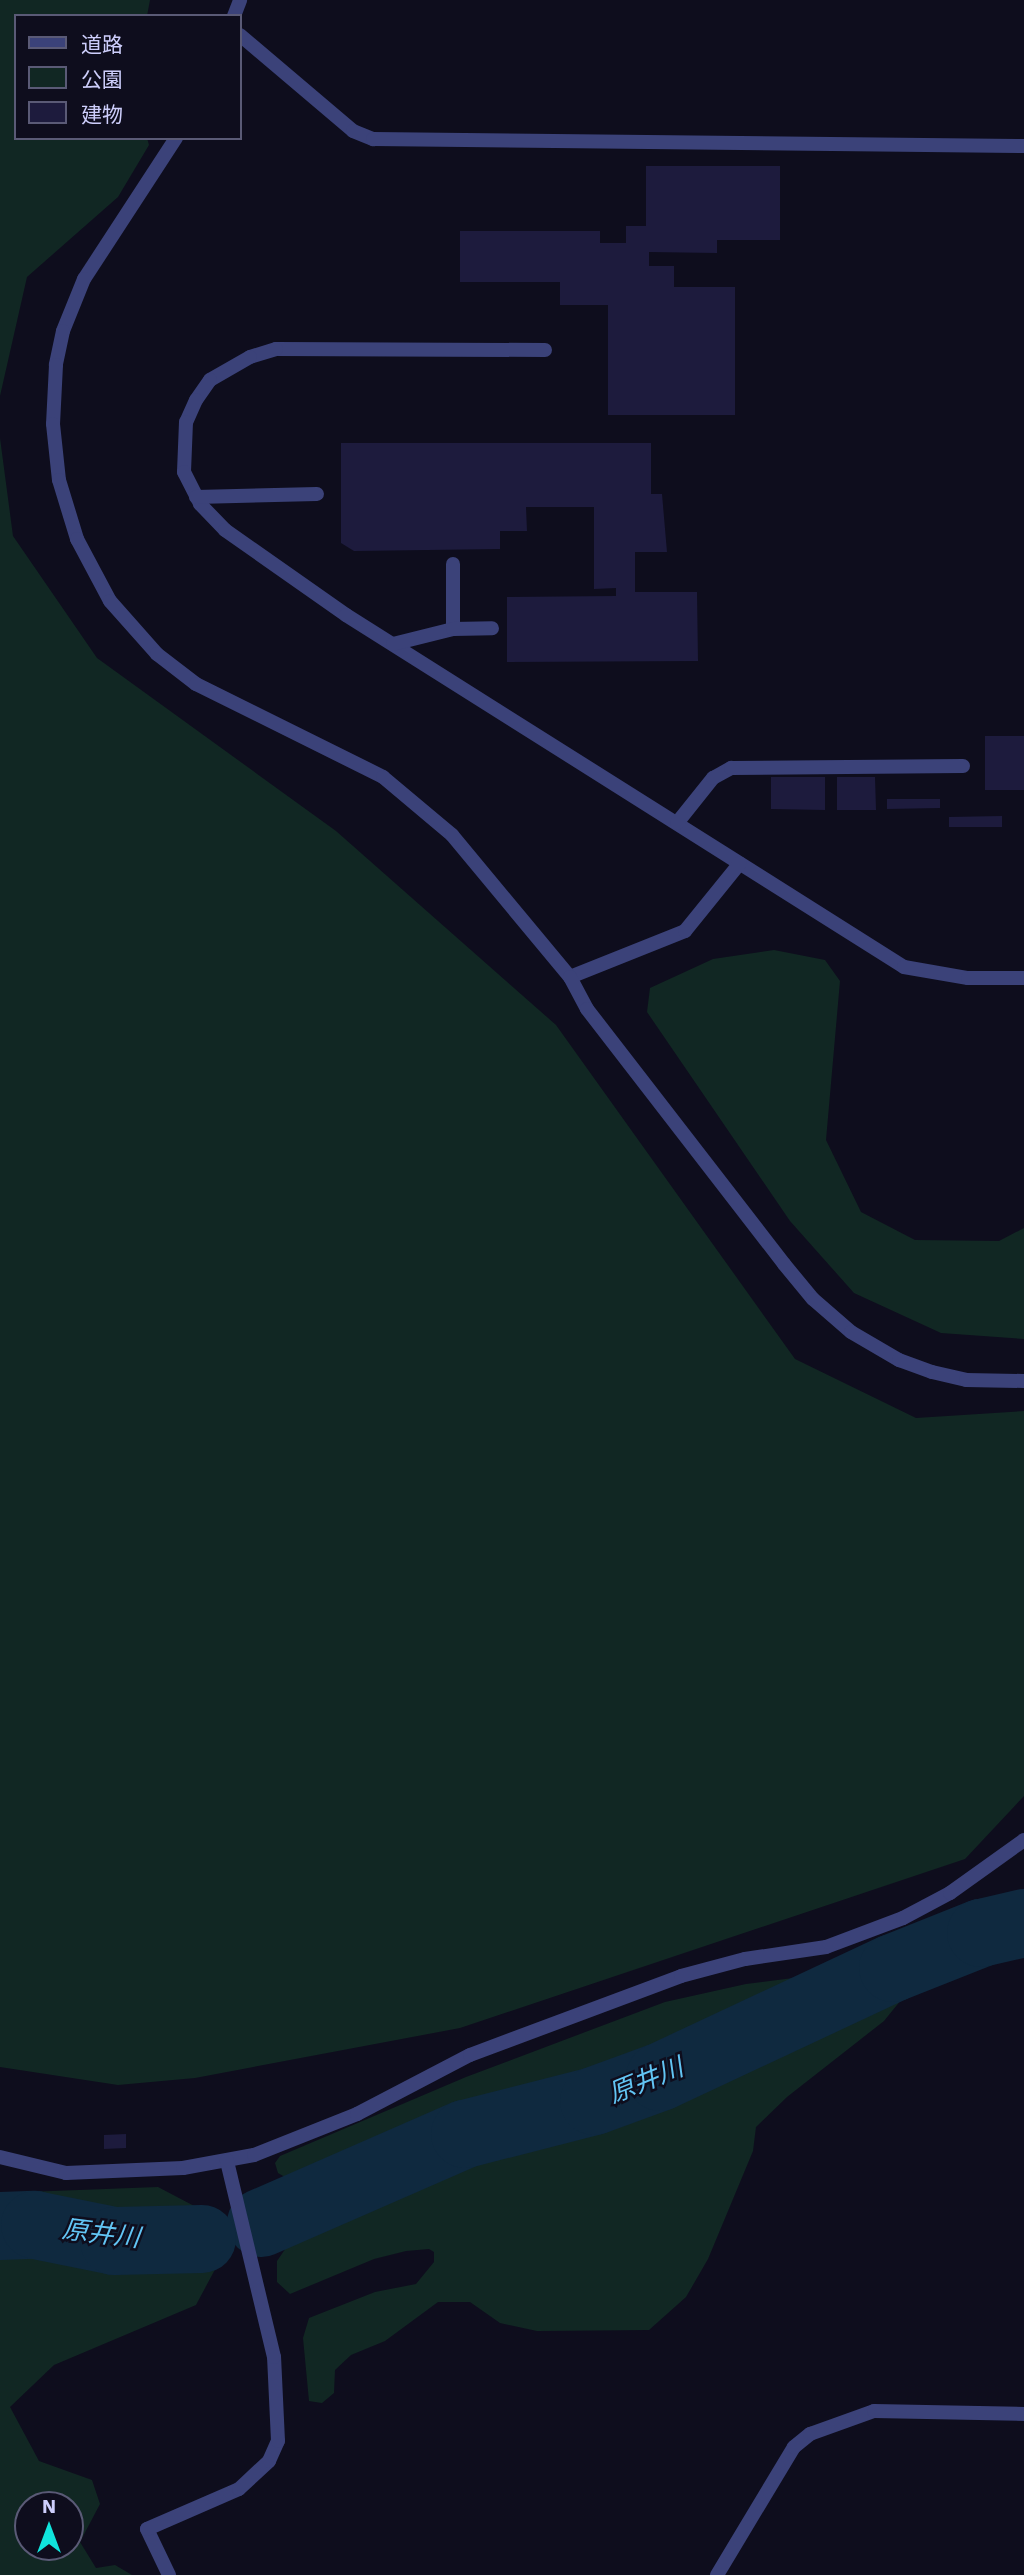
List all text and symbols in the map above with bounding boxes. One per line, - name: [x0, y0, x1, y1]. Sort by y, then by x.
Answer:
- legend: [14, 14, 242, 140]
- text: 道路: [81, 32, 123, 57]
- text: 公園: [81, 67, 123, 92]
- text: 建物: [81, 102, 123, 127]
- water label: 原井川: [604, 2052, 688, 2110]
- water label: 原井川: [60, 2214, 142, 2254]
- north arrow: [14, 2491, 84, 2561]
- text: N: [42, 2495, 56, 2518]

